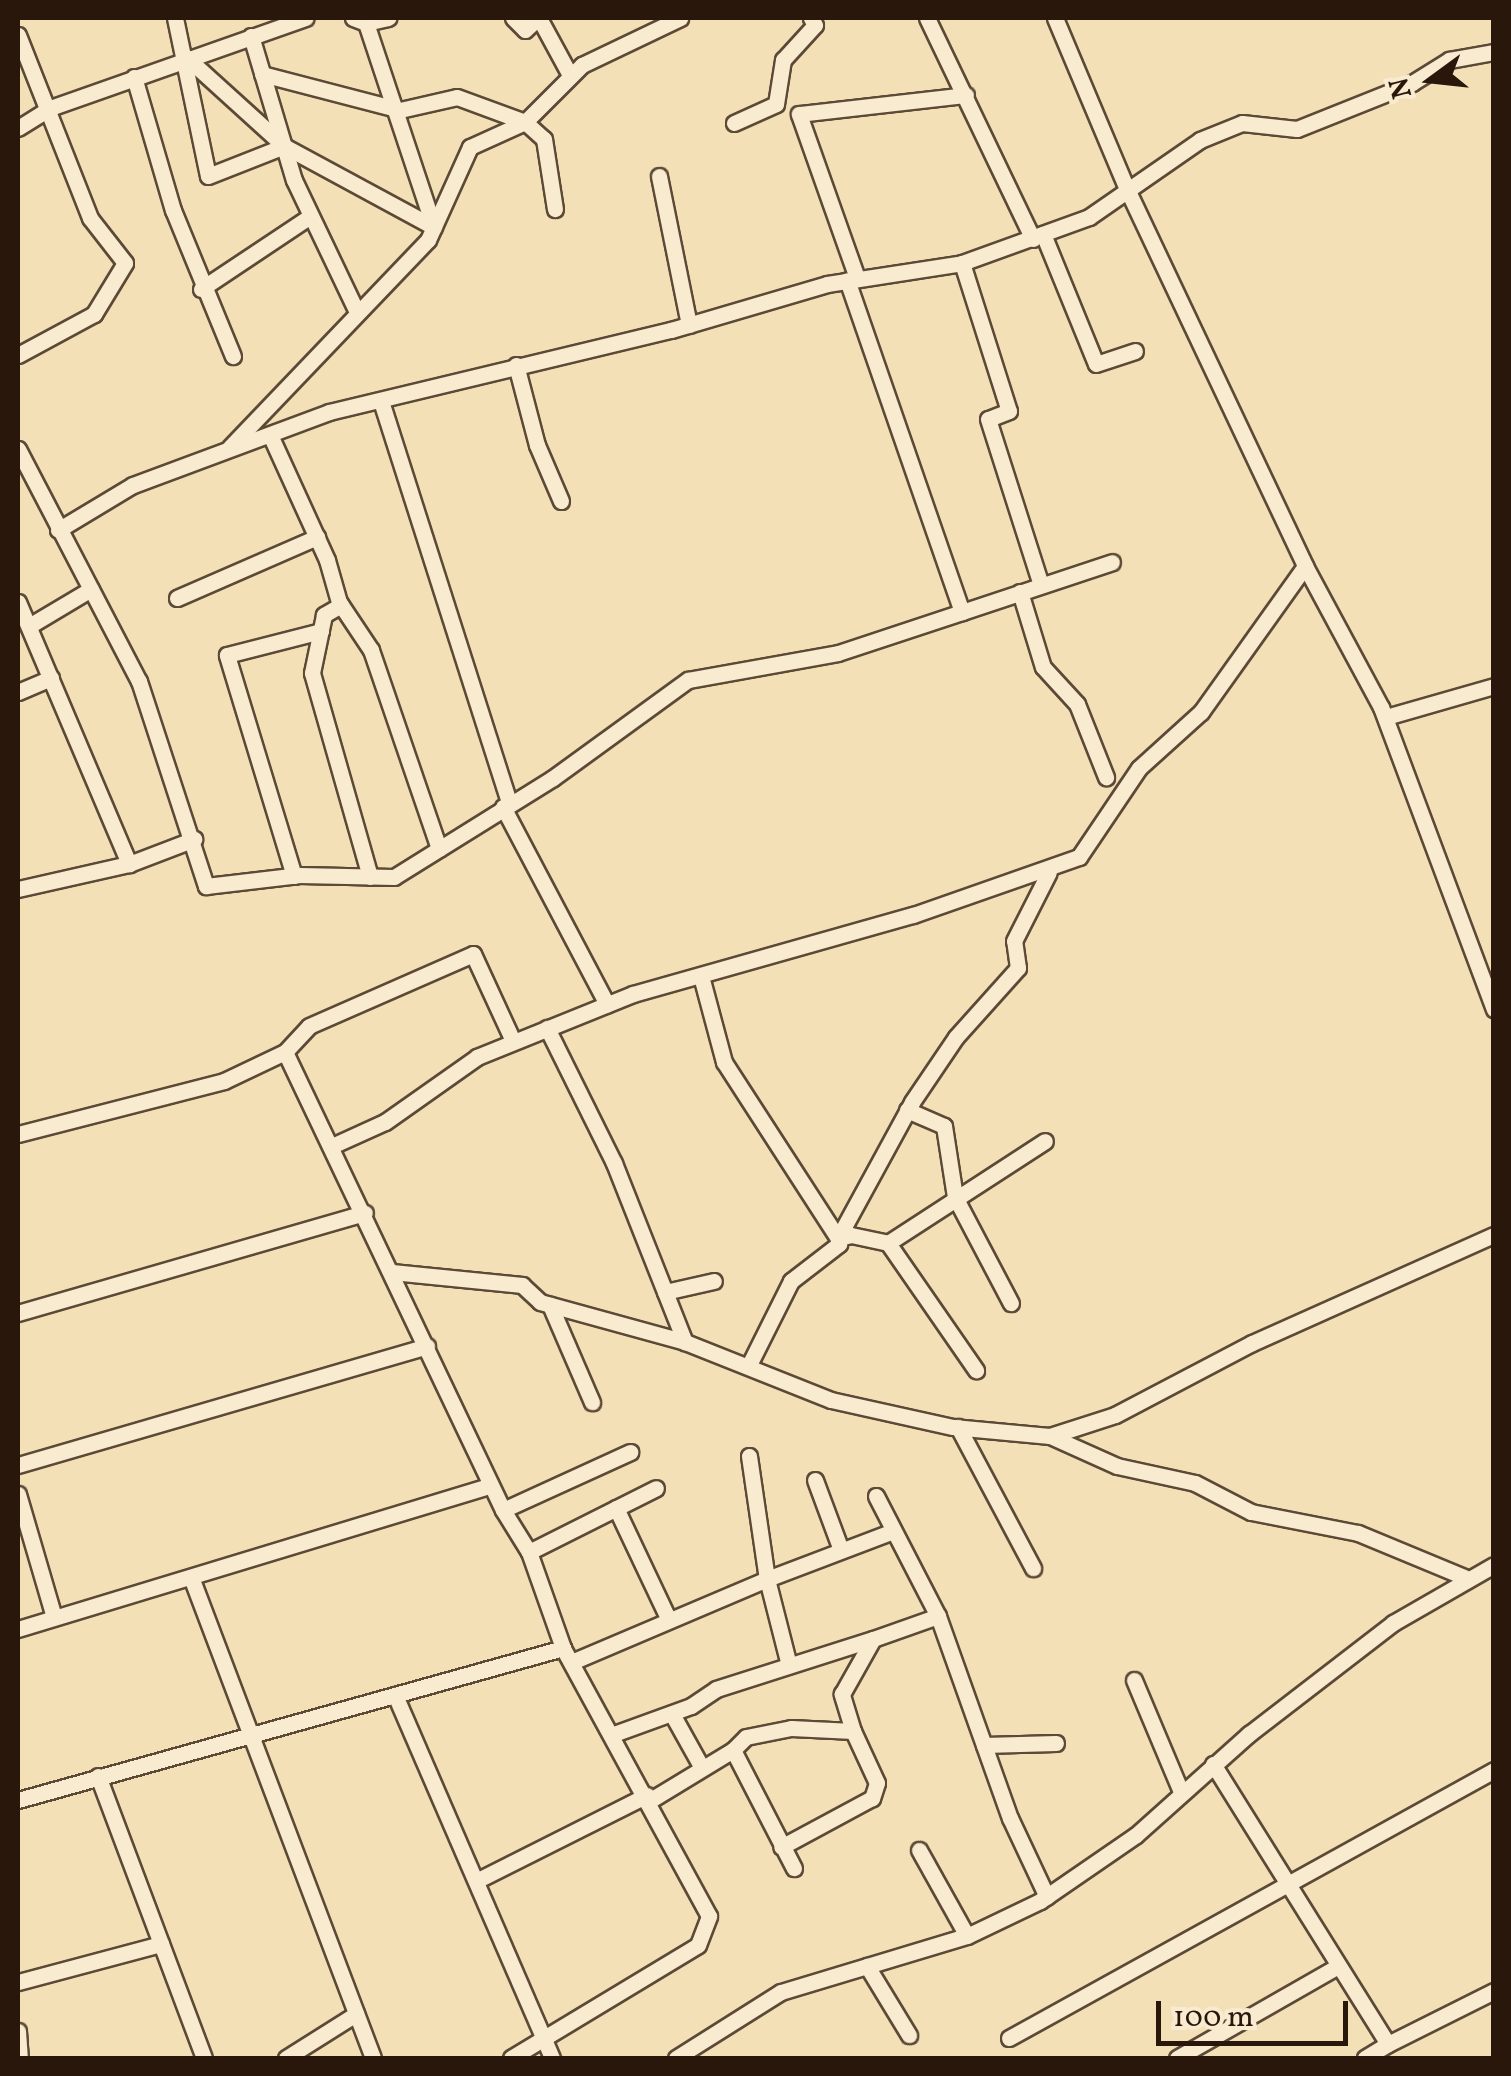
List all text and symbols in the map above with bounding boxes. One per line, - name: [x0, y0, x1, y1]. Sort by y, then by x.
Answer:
- north arrow: [1381, 30, 1481, 130]
- text: N: [1380, 73, 1423, 103]
- scale bar: [1161, 1981, 1354, 2043]
- text: 100 m: [1173, 1997, 1254, 2039]

